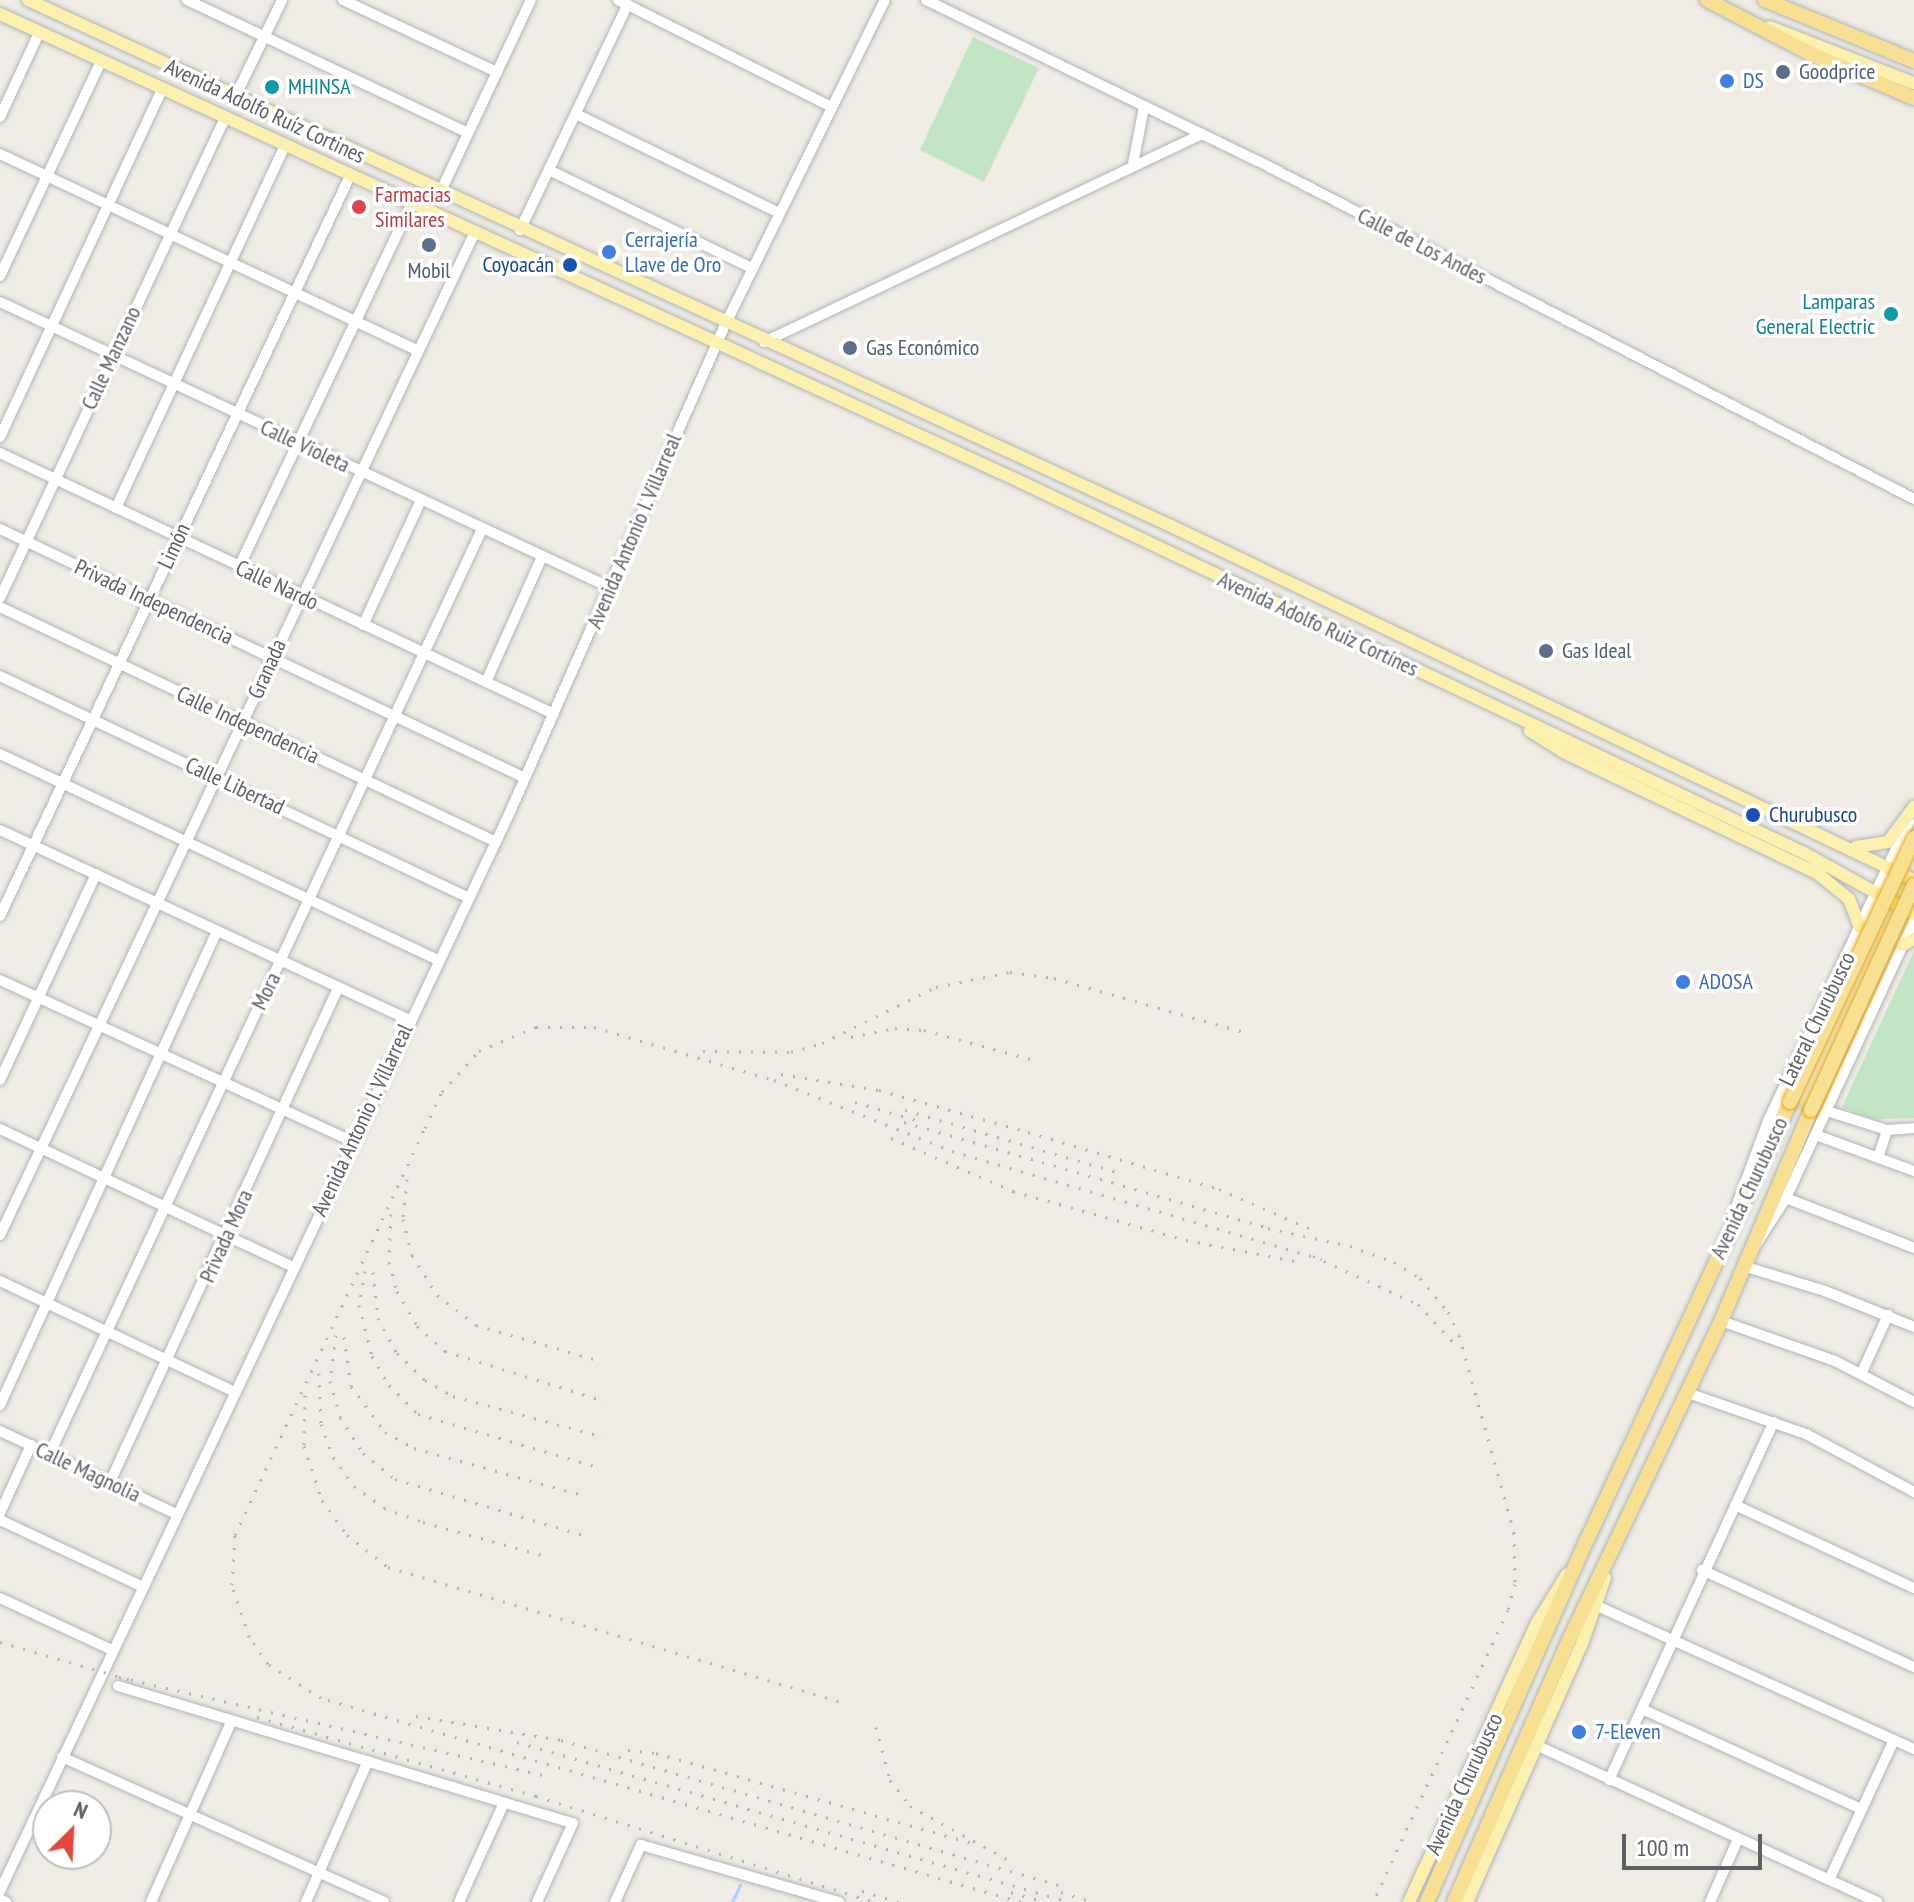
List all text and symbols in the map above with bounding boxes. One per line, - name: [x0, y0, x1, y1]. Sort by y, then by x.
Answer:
- street label: Avenida Adolfo Ruíz Cortines: [160, 53, 370, 169]
- place label: Goodprice: [1799, 59, 1875, 85]
- marker: Goodprice: [1774, 63, 1792, 81]
- place label: DS: [1743, 68, 1764, 94]
- marker: DS: [1718, 72, 1736, 90]
- place label: MHINSA: [288, 74, 351, 100]
- marker: MHINSA: [263, 78, 281, 96]
- place label: Farmacias Similares: [375, 181, 451, 232]
- marker: Farmacias Similares: [350, 198, 368, 216]
- street label: Calle de Los Andes: [1353, 202, 1491, 290]
- place label: Cerrajería Llave de Oro: [625, 226, 721, 278]
- marker: Mobil: [420, 236, 438, 254]
- marker: Cerrajería Llave de Oro: [600, 243, 618, 261]
- place label: Coyoacán: [482, 252, 554, 278]
- marker: Coyoacán: [561, 256, 579, 274]
- place label: Mobil: [408, 258, 450, 284]
- place label: Lamparas General Electric: [1756, 288, 1875, 340]
- street label: Calle Manzano: [76, 302, 146, 414]
- marker: Lamparas General Electric: [1882, 305, 1900, 323]
- place label: Gas Económico: [866, 335, 979, 361]
- marker: Gas Económico: [841, 339, 859, 357]
- street label: Calle Violeta: [256, 414, 354, 478]
- street label: Avenida Antonio I. Villarreal: [581, 428, 687, 634]
- street label: Limón: [152, 519, 196, 573]
- street label: Privada Independencia: [71, 554, 237, 650]
- street label: Calle Nardo: [231, 554, 323, 616]
- street label: Avenida Adolfo Ruiz Cortínes: [1213, 566, 1423, 682]
- street label: Granada: [242, 635, 292, 703]
- place label: Gas Ideal: [1562, 638, 1631, 664]
- marker: Gas Ideal: [1537, 642, 1555, 660]
- street label: Calle Independencia: [173, 680, 323, 770]
- street label: Calle Libertad: [181, 752, 289, 820]
- place label: Churubusco: [1769, 802, 1857, 828]
- marker: Churubusco: [1744, 806, 1762, 824]
- street label: Lateral Churubusco: [1773, 948, 1861, 1090]
- street label: Mora: [246, 968, 286, 1014]
- place label: ADOSA: [1699, 969, 1753, 995]
- marker: ADOSA: [1674, 973, 1692, 991]
- street label: Avenida Antonio I. Villarreal: [305, 1019, 419, 1221]
- street label: Avenida Churubusco: [1705, 1113, 1793, 1263]
- street label: Privada Mora: [194, 1186, 258, 1286]
- street label: Calle Magnolia: [31, 1436, 145, 1508]
- street label: Avenida Churubusco: [1420, 1709, 1508, 1859]
- place label: 7-Eleven: [1595, 1719, 1661, 1745]
- marker: 7-Eleven: [1570, 1723, 1588, 1741]
- north arrow: [32, 1790, 112, 1870]
- text: N: [70, 1795, 92, 1825]
- scale bar: [1626, 1818, 1766, 1868]
- text: 100 m: [1636, 1832, 1689, 1863]

